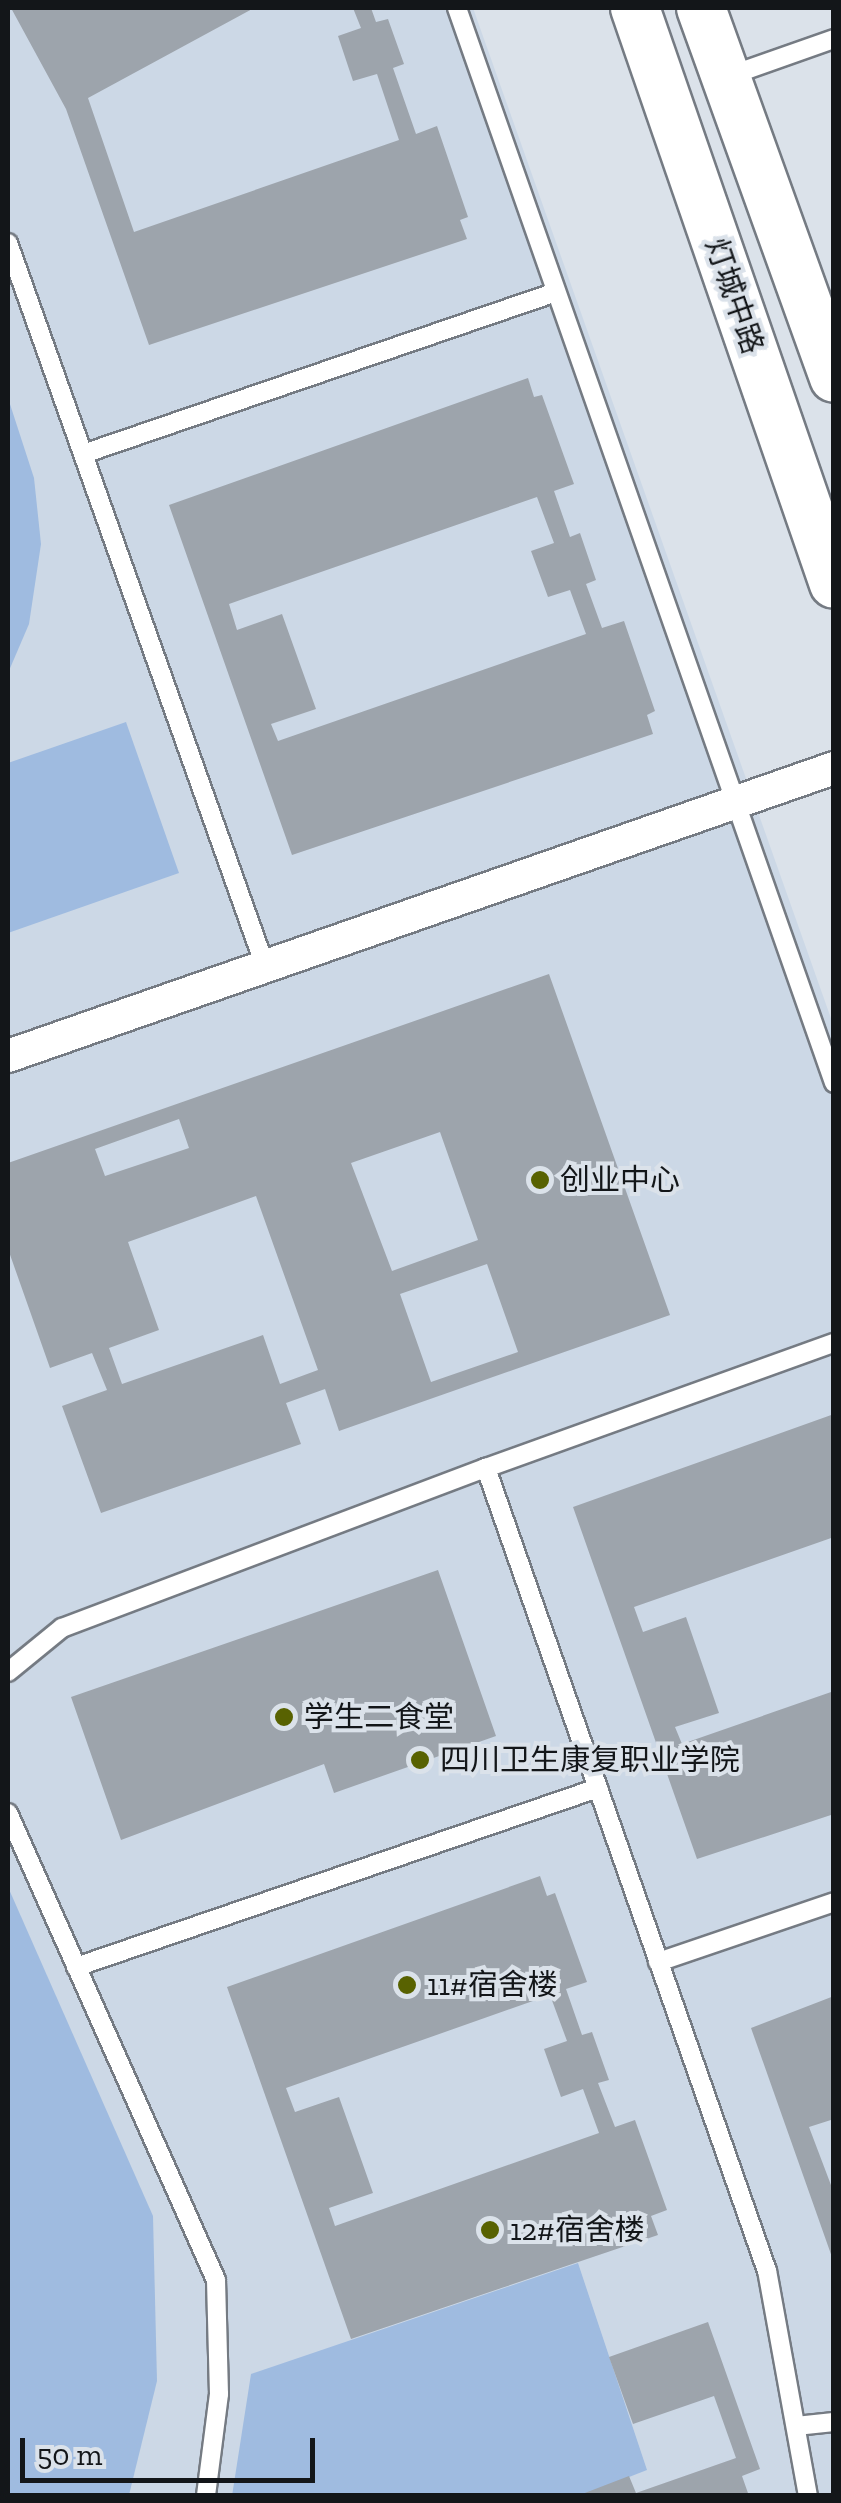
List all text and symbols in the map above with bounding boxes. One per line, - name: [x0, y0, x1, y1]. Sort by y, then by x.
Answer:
- street label: 灯城中路: [697, 233, 771, 359]
- place label: 创业中心: [560, 1162, 680, 1198]
- marker: 创业中心: [529, 1169, 551, 1191]
- place label: 学生二食堂: [304, 1699, 454, 1735]
- marker: 学生二食堂: [273, 1706, 295, 1728]
- place label: 四川卫生康复职业学院: [440, 1742, 740, 1778]
- marker: 四川卫生康复职业学院: [409, 1749, 431, 1771]
- place label: 11#宿舍楼: [427, 1967, 558, 2003]
- marker: 11#宿舍楼: [396, 1974, 418, 1996]
- place label: 12#宿舍楼: [510, 2212, 645, 2248]
- marker: 12#宿舍楼: [479, 2219, 501, 2241]
- scale bar: [25, 2418, 320, 2480]
- text: 50 m: [37, 2437, 102, 2473]

